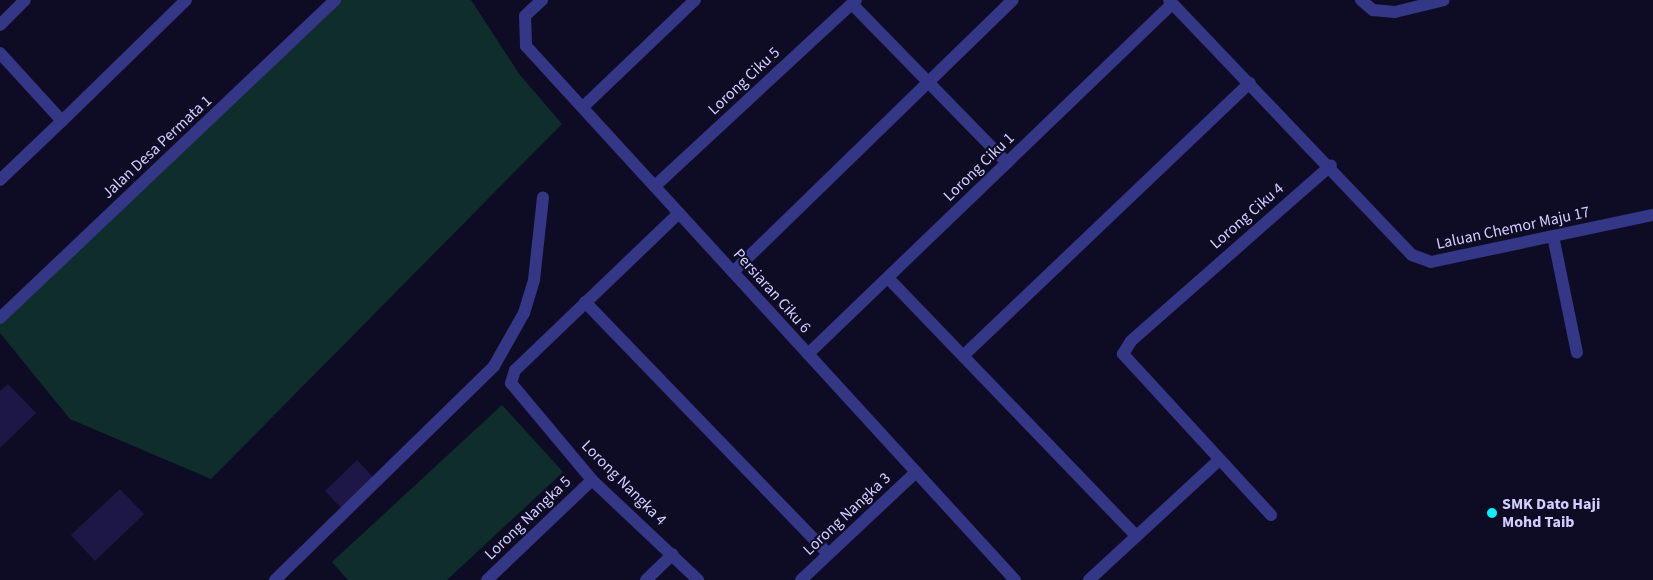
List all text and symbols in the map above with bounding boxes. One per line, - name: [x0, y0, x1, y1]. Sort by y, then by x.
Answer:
- street label: Lorong Ciku 5: [704, 43, 784, 119]
- street label: Jalan Desa Permata 1: [98, 91, 216, 203]
- street label: Lorong Ciku 1: [940, 128, 1018, 206]
- street label: Lorong Ciku 4: [1206, 179, 1288, 253]
- street label: Laluan Chemor Maju 17: [1434, 202, 1592, 254]
- street label: Persiaran Ciku 6: [729, 245, 815, 337]
- street label: Lorong Nangka 4: [577, 436, 671, 530]
- street label: Lorong Nangka 3: [799, 469, 895, 559]
- street label: Lorong Nangka 5: [481, 472, 575, 564]
- place label: SMK Dato Haji Mohd Taib: [1502, 494, 1600, 532]
- marker: SMK Dato Haji Mohd Taib: [1486, 507, 1498, 519]

